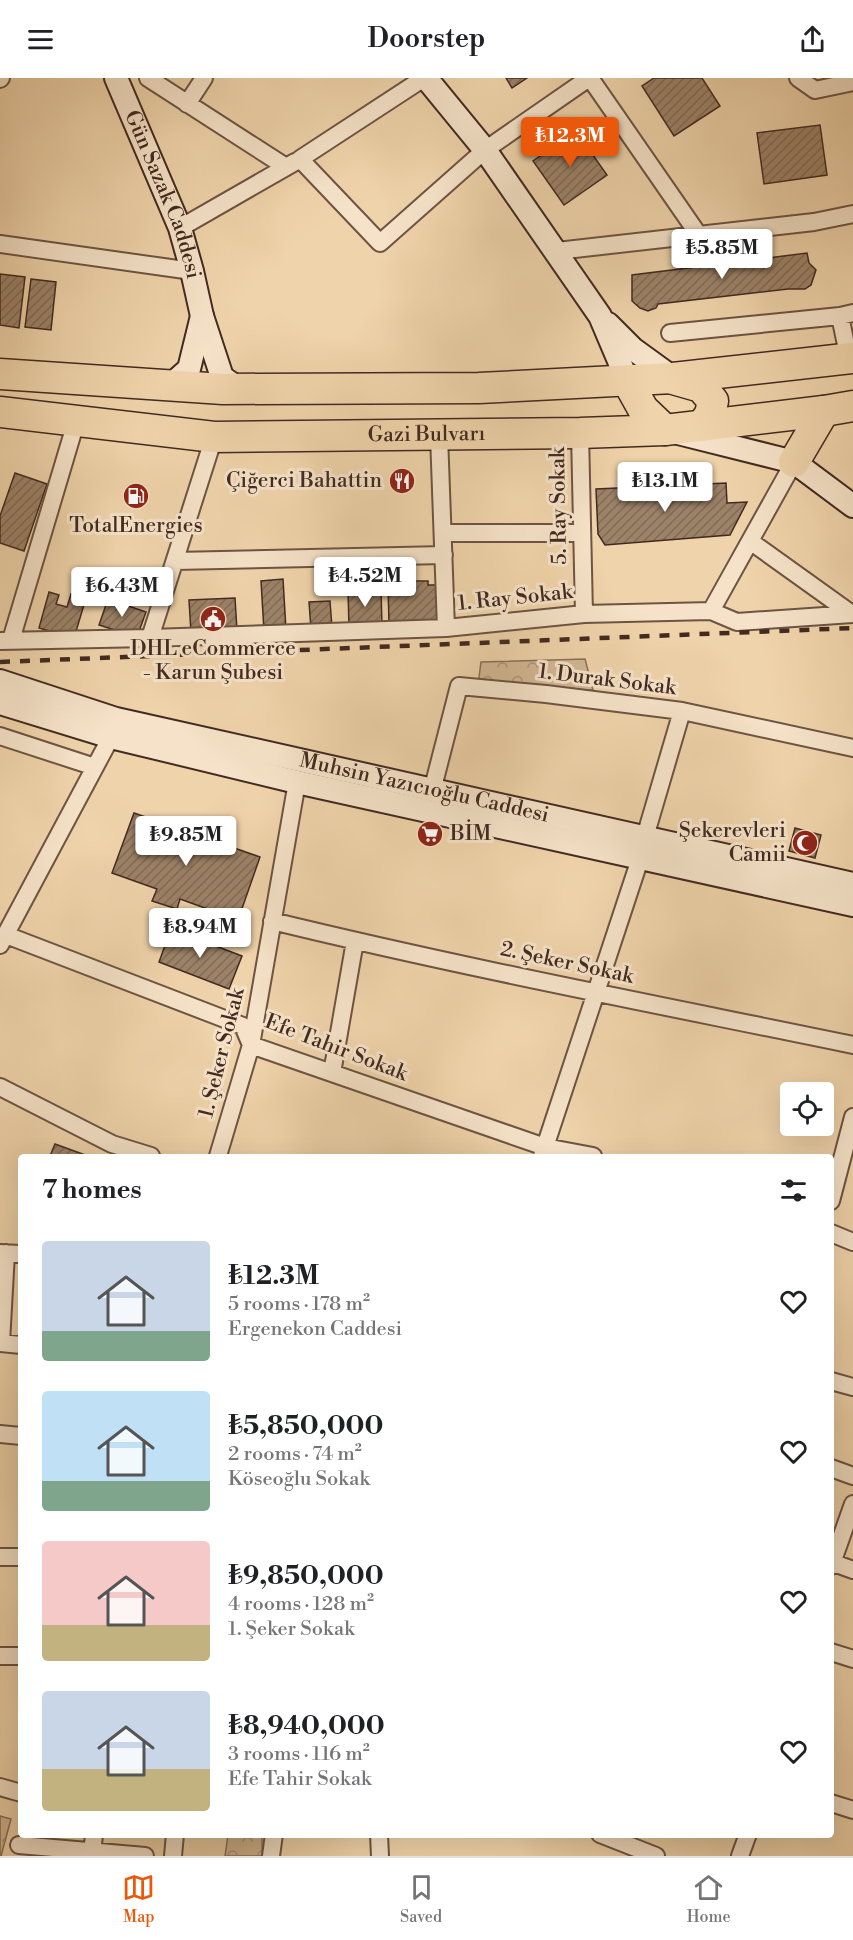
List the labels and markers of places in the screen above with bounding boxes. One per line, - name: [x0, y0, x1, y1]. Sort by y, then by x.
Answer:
- pin: ₺12.3M: [521, 117, 619, 168]
- pin: ₺5.85M: [673, 229, 771, 280]
- pin: ₺13.1M: [616, 462, 714, 513]
- restaurant icon: Çiğerci Bahattin: [387, 466, 417, 496]
- place label: Çiğerci Bahattin: [226, 468, 382, 494]
- fuel station icon: TotalEnergies: [121, 481, 151, 511]
- place label: TotalEnergies: [69, 513, 203, 539]
- pin: ₺4.52M: [316, 557, 414, 608]
- pin: ₺6.43M: [73, 567, 171, 618]
- public building icon: DHL eCommerce - Karun Şubesi: [198, 604, 228, 634]
- place label: DHL eCommerce - Karun Şubesi: [130, 636, 296, 686]
- pin: ₺9.85M: [137, 816, 235, 867]
- place label: Şekerevleri Camii: [679, 818, 786, 868]
- supermarket icon: BİM: [415, 819, 445, 849]
- place label: BİM: [449, 819, 492, 847]
- mosque icon: Şekerevleri Camii: [790, 828, 820, 858]
- pin: ₺8.94M: [151, 908, 249, 959]

